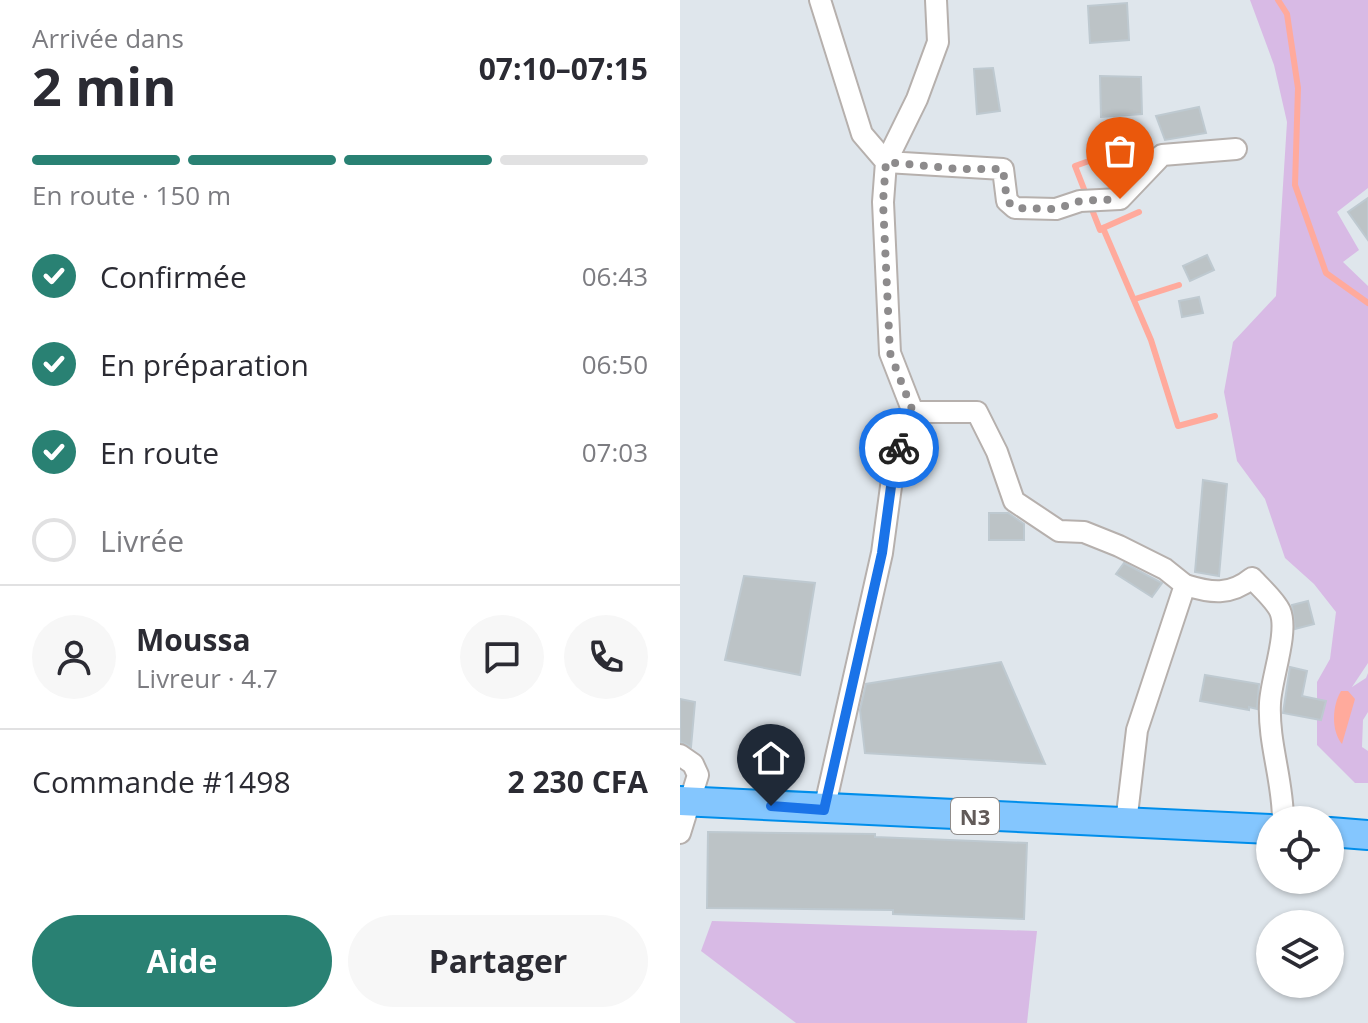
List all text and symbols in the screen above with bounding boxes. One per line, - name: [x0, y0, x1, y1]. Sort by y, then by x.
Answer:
- text: Arrivée dans: [32, 20, 184, 56]
- text: 07:10–07:15: [479, 48, 648, 89]
- text: 2 min: [32, 50, 176, 121]
- pin: [1086, 117, 1154, 199]
- icon: bag: [1098, 129, 1142, 173]
- text: En route · 150 m: [32, 177, 231, 213]
- icon: check: [32, 254, 76, 298]
- text: Confirmée: [100, 256, 247, 297]
- text: 06:43: [582, 258, 648, 294]
- icon: check: [32, 342, 76, 386]
- text: En préparation: [100, 344, 309, 385]
- text: 06:50: [582, 346, 648, 382]
- courier: [859, 408, 939, 488]
- icon: bike: [877, 426, 921, 470]
- icon: check: [32, 430, 76, 474]
- text: En route: [100, 432, 219, 473]
- text: 07:03: [582, 434, 648, 470]
- text: Livrée: [100, 520, 184, 561]
- button: person: [32, 615, 116, 699]
- button: chat: [460, 615, 544, 699]
- button: phone: [564, 615, 648, 699]
- text: Moussa: [136, 619, 251, 660]
- text: Livreur · 4.7: [136, 660, 278, 696]
- pin: [737, 724, 805, 806]
- icon: home: [749, 736, 793, 780]
- text: Commande #1498: [32, 761, 291, 802]
- text: 2 230 CFA: [508, 761, 648, 802]
- road number: N3: [951, 798, 999, 834]
- map controls: [1256, 806, 1344, 998]
- button: locate: [1256, 806, 1344, 894]
- button: layers: [1256, 910, 1344, 998]
- button: Aide: [32, 915, 332, 1007]
- button: Partager: [348, 915, 648, 1007]

